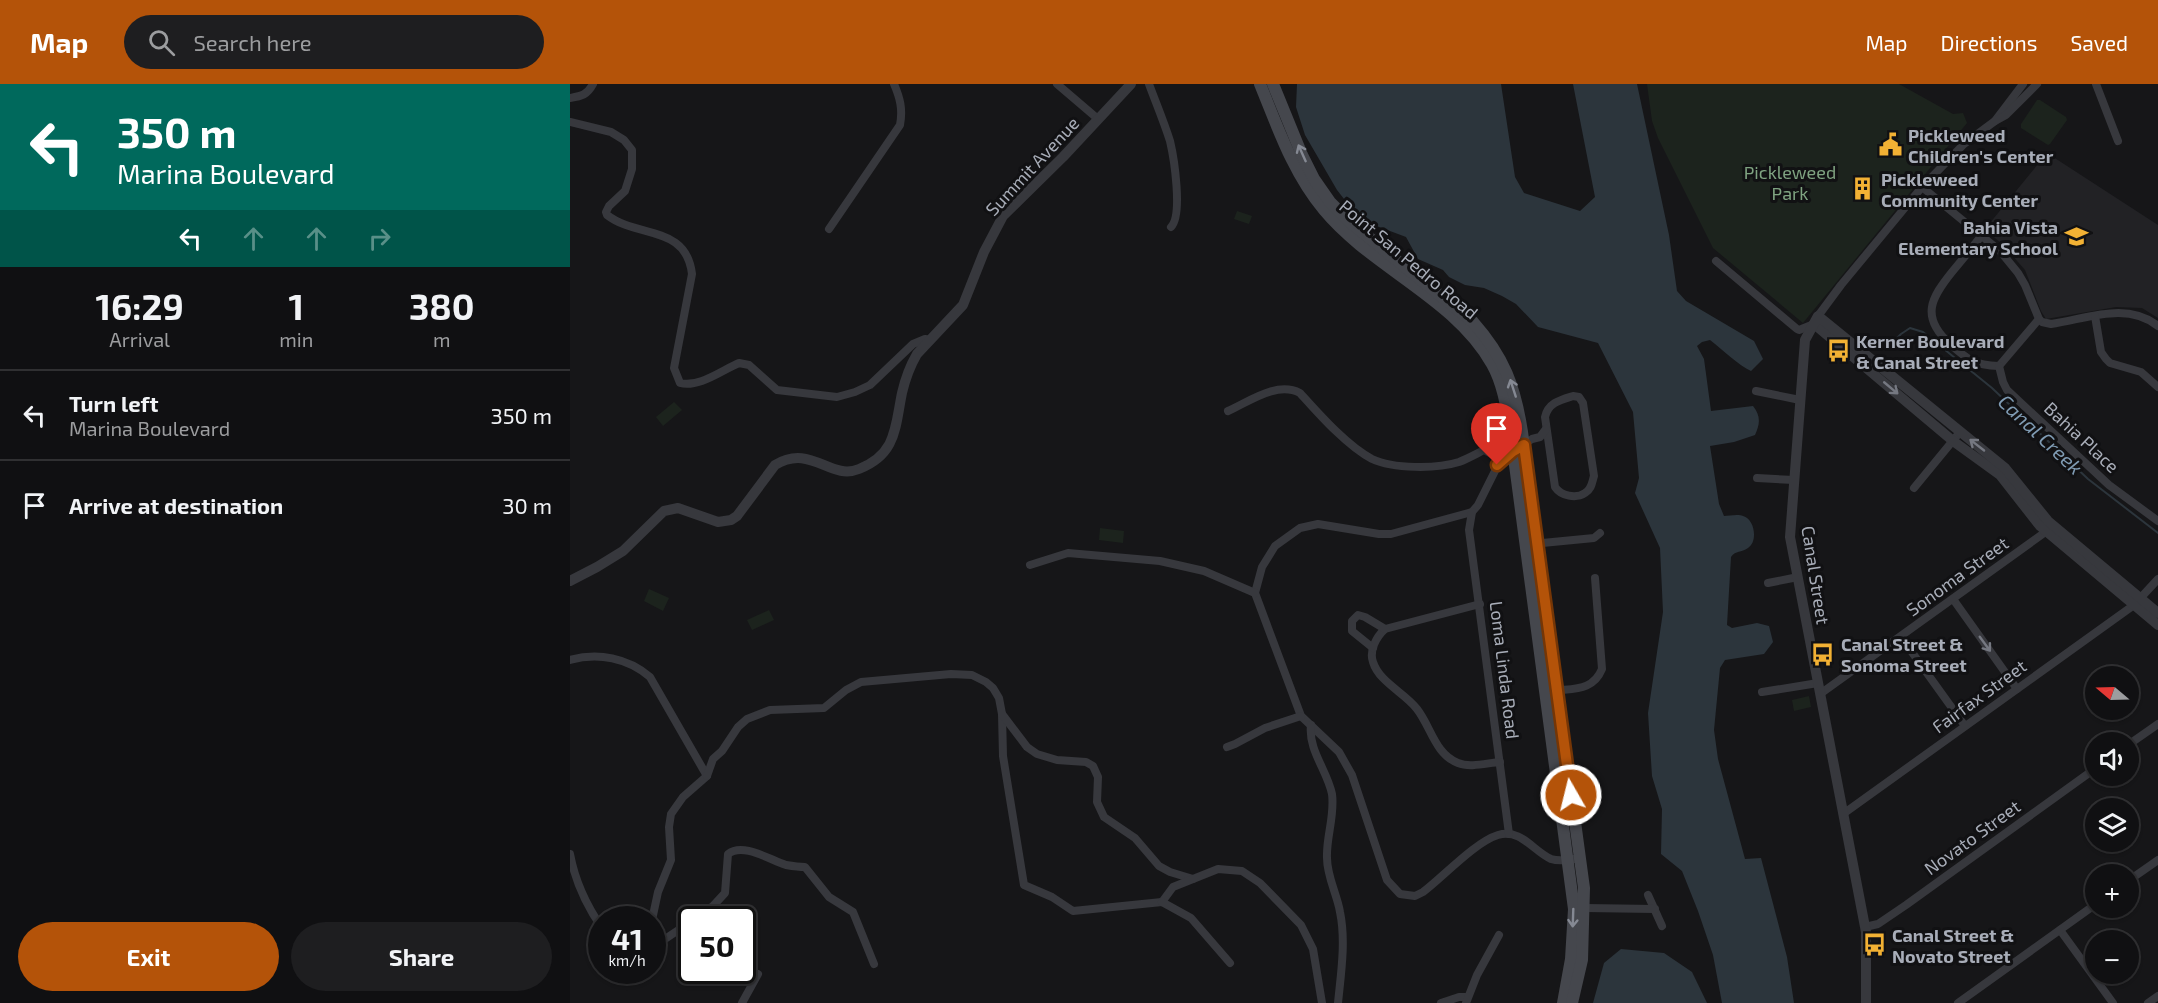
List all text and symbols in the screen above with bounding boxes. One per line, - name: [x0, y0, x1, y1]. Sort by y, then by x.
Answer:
- search box: [124, 15, 544, 69]
- text: Map: [30, 25, 88, 59]
- icon: search: [145, 26, 178, 59]
- text: Search here: [193, 29, 312, 55]
- text: Map: [1865, 30, 1908, 55]
- text: Directions: [1941, 30, 2037, 55]
- text: Saved: [2070, 30, 2128, 55]
- text: 350 m: [117, 106, 237, 156]
- icon: left: [18, 108, 96, 186]
- street label: Summit Avenue: [981, 112, 1083, 220]
- place label: Pickleweed Children's Center: [1908, 124, 2054, 167]
- public building icon: Pickleweed Children's Center: [1877, 132, 1903, 158]
- one-way arrow: [1295, 145, 1307, 163]
- text: Marina Boulevard: [117, 157, 335, 189]
- park label: Pickleweed Park: [1744, 161, 1836, 204]
- place label: Pickleweed Community Center: [1881, 168, 2039, 211]
- building icon: Pickleweed Community Center: [1850, 176, 1876, 202]
- street label: Point San Pedro Road: [1335, 195, 1483, 323]
- place label: Bahia Vista Elementary School: [1898, 216, 2058, 259]
- icon: left: [174, 222, 207, 255]
- icon: ahead: [237, 222, 270, 255]
- icon: ahead: [300, 222, 333, 255]
- icon: right: [363, 222, 396, 255]
- school or university icon: Bahia Vista Elementary School: [2063, 224, 2089, 250]
- text: 16:29: [96, 284, 184, 327]
- text: 1: [289, 284, 304, 327]
- text: 380: [409, 284, 474, 327]
- text: Arrival: [109, 327, 170, 351]
- text: min: [279, 327, 313, 351]
- text: m: [433, 327, 450, 351]
- place label: Kerner Boulevard & Canal Street: [1856, 330, 2005, 373]
- bus stop icon: Kerner Boulevard & Canal Street: [1825, 338, 1851, 364]
- one-way arrow: [1507, 379, 1518, 398]
- one-way arrow: [1883, 382, 1899, 395]
- water label: Canal Creek: [1994, 389, 2088, 479]
- text: Turn left: [69, 390, 158, 416]
- street label: Bahia Place: [2040, 397, 2124, 477]
- icon: left: [18, 399, 51, 432]
- text: 350 m: [491, 402, 552, 428]
- pin: [1471, 403, 1522, 465]
- icon: arrive: [1480, 412, 1513, 445]
- text: Marina Boulevard: [69, 416, 230, 440]
- one-way arrow: [1969, 439, 1985, 452]
- icon: arrive: [18, 489, 51, 522]
- text: Arrive at destination: [69, 492, 283, 518]
- text: 30 m: [502, 492, 552, 518]
- street label: Canal Street: [1797, 524, 1835, 626]
- street label: Sonoma Street: [1902, 532, 2012, 620]
- street label: Loma Linda Road: [1486, 600, 1524, 740]
- place label: Canal Street & Sonoma Street: [1841, 633, 1967, 676]
- one-way arrow: [1979, 635, 1991, 651]
- bus stop icon: Canal Street & Sonoma Street: [1810, 641, 1836, 667]
- street label: Fairfax Street: [1928, 654, 2031, 738]
- north arrow: [2085, 666, 2139, 720]
- map controls: [2085, 666, 2139, 984]
- button: sound: [2085, 732, 2139, 786]
- position arrow: [1539, 763, 1603, 827]
- street label: Novato Street: [1920, 795, 2024, 879]
- button: layers: [2085, 798, 2139, 852]
- button: +: [2085, 864, 2139, 918]
- speed limit sign: 50: [678, 906, 756, 984]
- one-way arrow: [1567, 908, 1579, 928]
- text: 41: [611, 920, 643, 956]
- button: Exit: [18, 922, 279, 991]
- button: Share: [291, 922, 552, 991]
- place label: Canal Street & Novato Street: [1892, 924, 2014, 967]
- button: −: [2085, 930, 2139, 984]
- bus stop icon: Canal Street & Novato Street: [1861, 932, 1887, 958]
- text: km/h: [608, 951, 646, 969]

